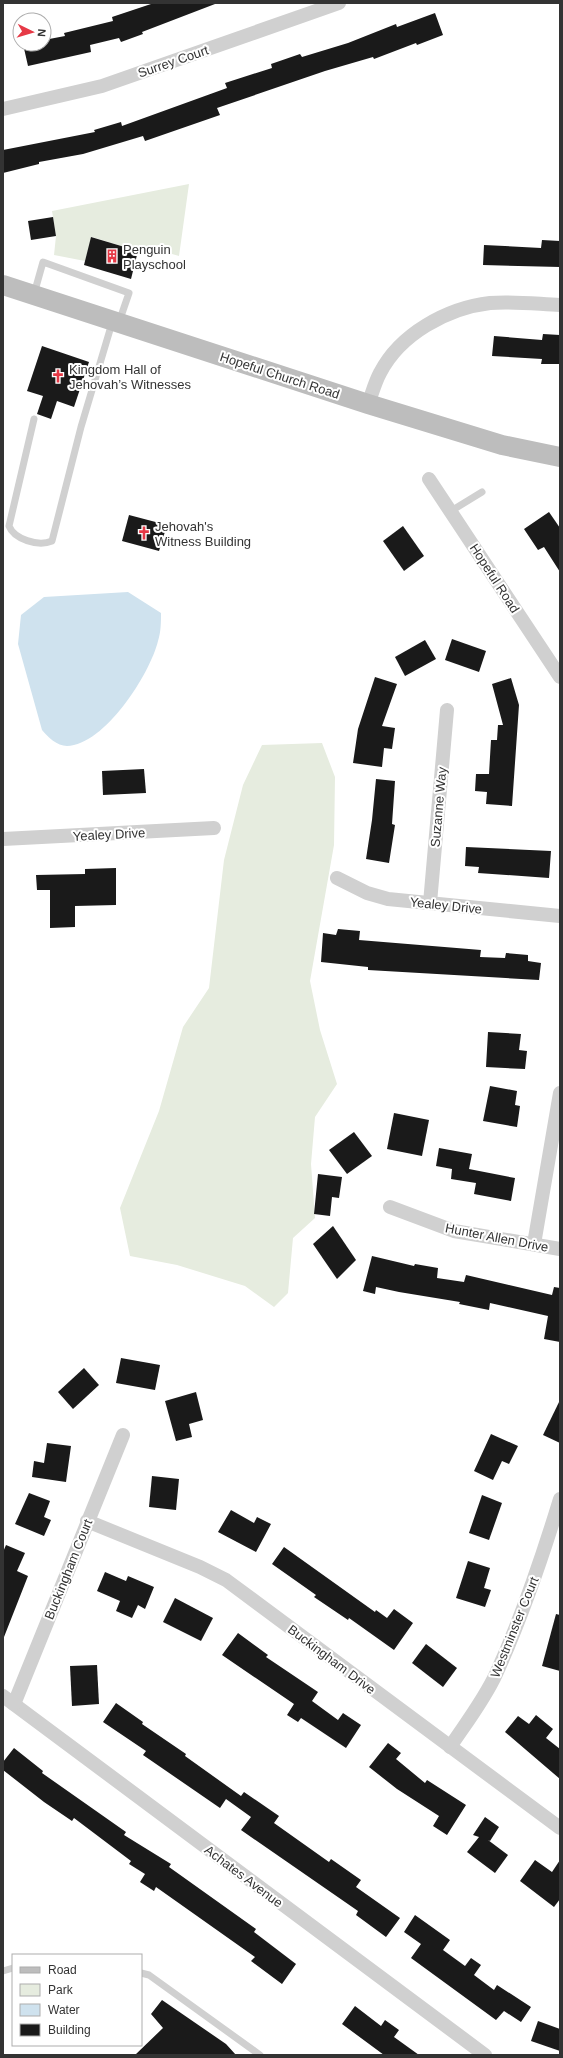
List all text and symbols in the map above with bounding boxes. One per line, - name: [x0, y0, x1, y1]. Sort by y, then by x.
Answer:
- north arrow: [12, 12, 52, 52]
- text: N: [36, 28, 48, 37]
- street label: Surrey Court: [136, 42, 211, 81]
- place label: Penguin Playschool: [123, 242, 186, 272]
- building icon: Penguin Playschool: [104, 248, 120, 264]
- street label: Hopeful Church Road: [218, 349, 342, 402]
- place label: Kingdom Hall of Jehovah’s Witnesses: [69, 362, 191, 392]
- church icon: Kingdom Hall of Jehovah’s Witnesses: [50, 368, 66, 384]
- place label: Jehovah's Witness Building: [155, 519, 251, 549]
- church icon: Jehovah's Witness Building: [136, 525, 152, 541]
- street label: Hopeful Road: [467, 541, 523, 616]
- street label: Suzanne Way: [428, 766, 450, 848]
- street label: Yealey Drive: [72, 825, 146, 844]
- street label: Yealey Drive: [409, 894, 483, 917]
- street label: Hunter Allen Drive: [444, 1220, 550, 1255]
- street label: Buckingham Court: [41, 1516, 96, 1622]
- street label: Westminster Court: [487, 1574, 542, 1680]
- street label: Buckingham Drive: [285, 1622, 378, 1697]
- street label: Achates Avenue: [202, 1842, 286, 1911]
- legend: [12, 1954, 142, 2046]
- text: Road: [48, 1963, 77, 1977]
- text: Park: [48, 1983, 74, 1997]
- text: Water: [48, 2003, 80, 2017]
- text: Building: [48, 2023, 91, 2037]

